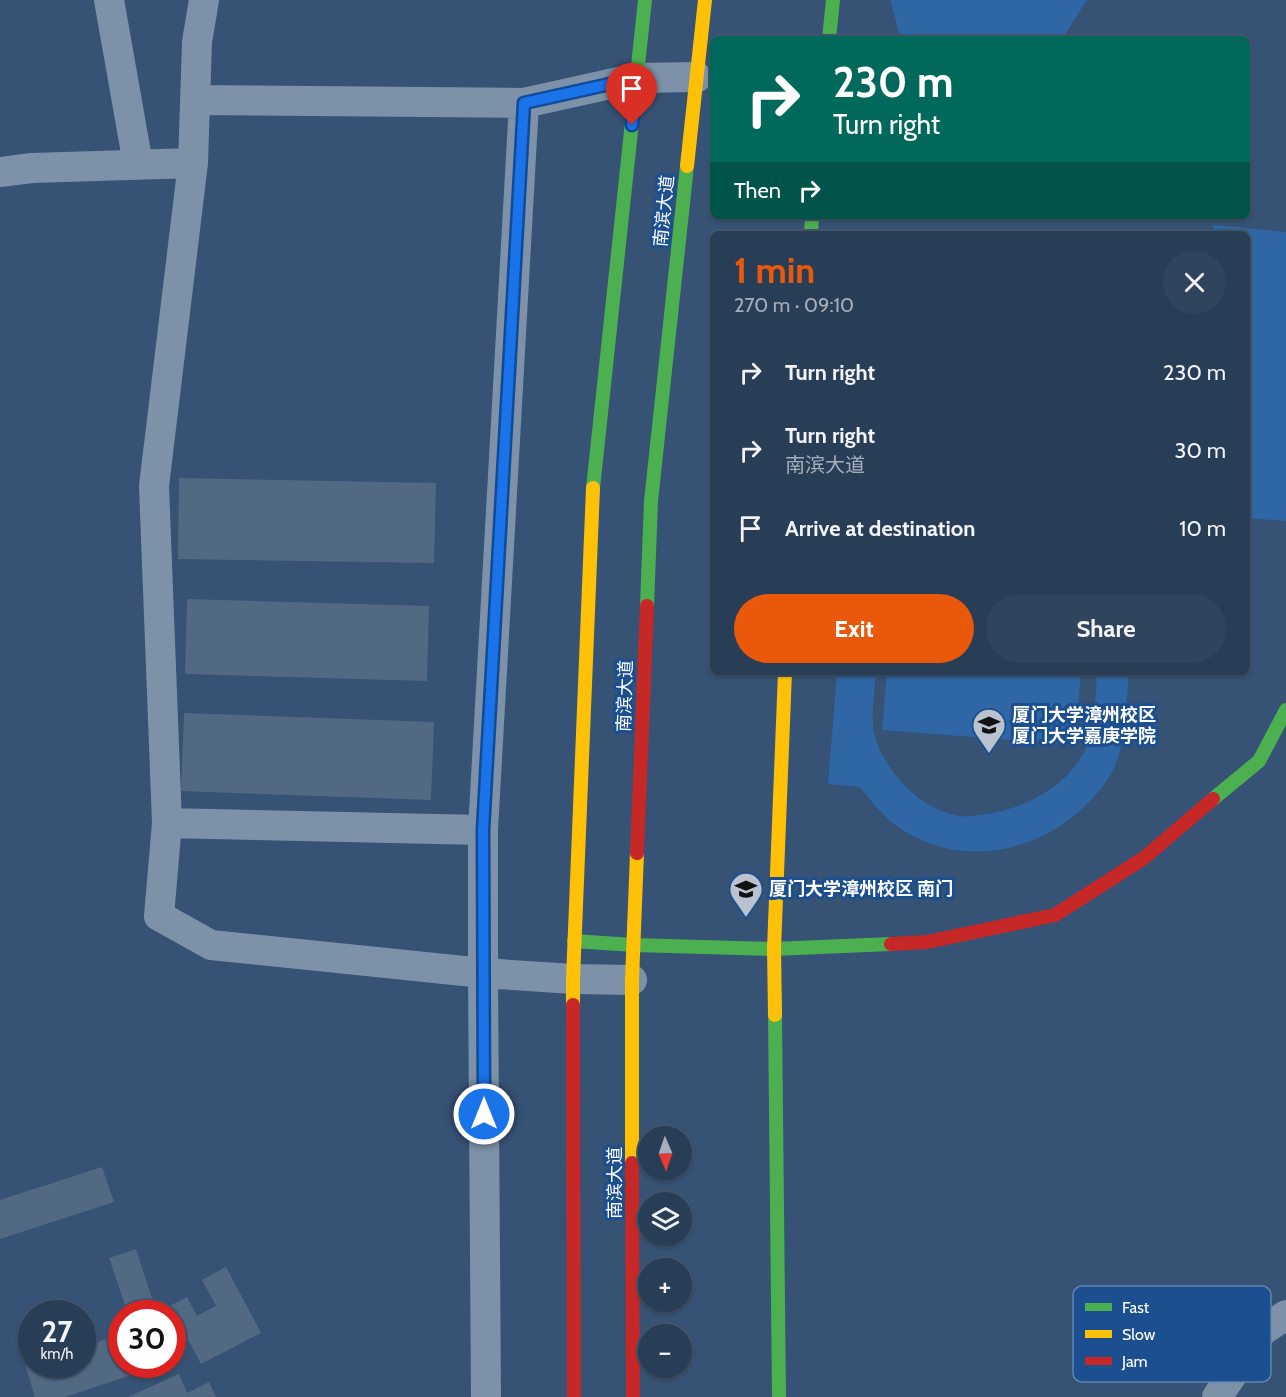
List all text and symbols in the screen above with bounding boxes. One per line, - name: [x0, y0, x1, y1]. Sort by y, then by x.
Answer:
- text: 230 m: [833, 56, 953, 108]
- icon: right: [734, 60, 812, 138]
- pin: [606, 63, 657, 125]
- icon: arrive: [615, 72, 648, 105]
- text: Turn right: [833, 108, 940, 141]
- street label: 南滨大道: [649, 174, 679, 248]
- icon: right: [793, 174, 826, 207]
- text: Then: [734, 177, 781, 204]
- text: 1 min: [734, 248, 815, 292]
- button: close: [1163, 251, 1226, 314]
- text: 270 m · 09:10: [734, 293, 854, 317]
- icon: right: [734, 356, 767, 389]
- text: Turn right: [785, 359, 875, 386]
- text: 230 m: [1163, 359, 1226, 386]
- text: Turn right: [785, 422, 875, 449]
- icon: right: [734, 434, 767, 467]
- text: 30 m: [1174, 437, 1226, 464]
- text: 南滨大道: [785, 453, 865, 477]
- icon: arrive: [734, 512, 767, 545]
- text: Arrive at destination: [785, 515, 975, 542]
- text: 10 m: [1179, 515, 1226, 542]
- button: Exit: [734, 594, 974, 663]
- button: Share: [986, 594, 1226, 663]
- street label: 南滨大道: [613, 660, 637, 732]
- place label: 厦门大学漳州校区 厦门大学嘉庚学院: [1012, 704, 1156, 747]
- school or university icon: 厦门大学漳州校区 厦门大学嘉庚学院: [971, 707, 1007, 754]
- school or university icon: 厦门大学漳州校区 南门: [728, 871, 764, 918]
- place label: 厦门大学漳州校区 南门: [769, 878, 953, 900]
- position arrow: [452, 1082, 516, 1146]
- north arrow: [638, 1126, 692, 1180]
- map controls: [638, 1126, 692, 1378]
- street label: 南滨大道: [604, 1147, 626, 1219]
- button: layers: [638, 1192, 692, 1246]
- button: +: [638, 1258, 692, 1312]
- legend: [1073, 1286, 1271, 1382]
- text: Fast: [1122, 1298, 1150, 1317]
- speed limit sign: 30: [108, 1300, 186, 1378]
- text: 27: [41, 1313, 73, 1350]
- button: −: [638, 1324, 692, 1378]
- text: Slow: [1122, 1325, 1156, 1344]
- text: km/h: [41, 1345, 73, 1363]
- text: Jam: [1121, 1352, 1148, 1371]

